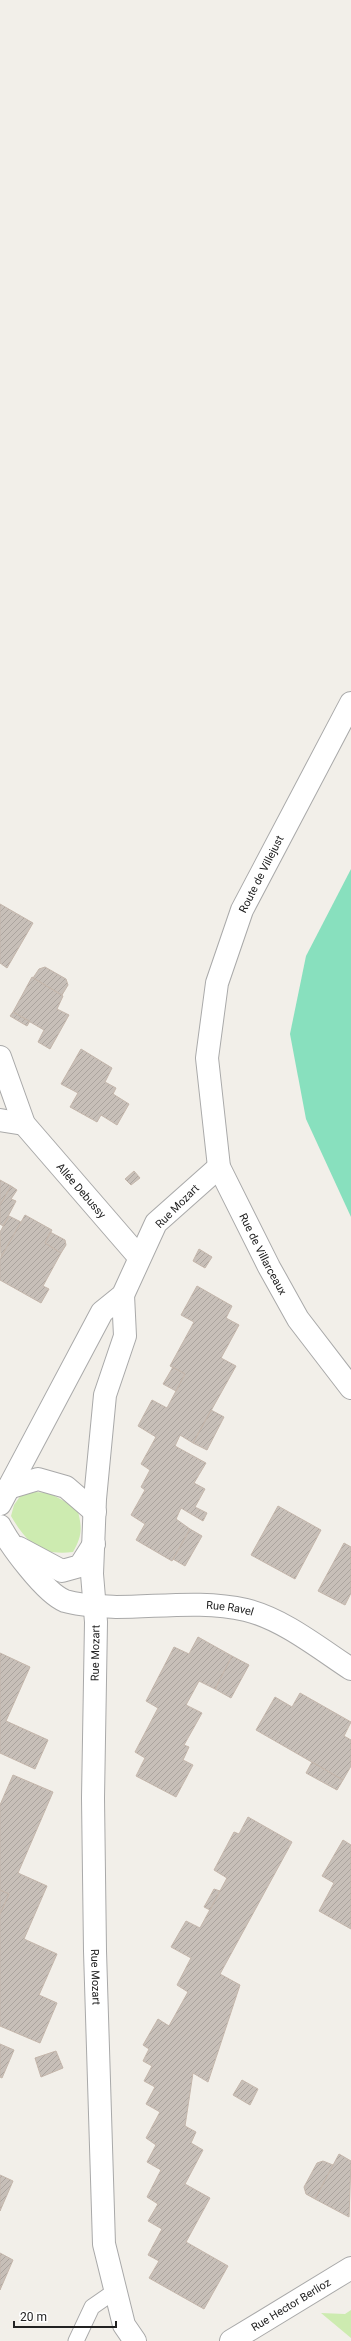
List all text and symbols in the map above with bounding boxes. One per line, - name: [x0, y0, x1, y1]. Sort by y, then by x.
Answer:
- street label: Route de Villejust: [236, 833, 287, 915]
- street label: Allée Debussy: [54, 1160, 109, 1222]
- street label: Rue Mozart: [153, 1182, 202, 1231]
- street label: Rue de Villarceaux: [236, 1211, 290, 1298]
- street label: Rue Ravel: [206, 1599, 255, 1619]
- street label: Rue Mozart: [89, 1624, 102, 1681]
- street label: Rue Mozart: [88, 1949, 103, 2006]
- street label: Rue Hector Berlioz: [249, 2276, 334, 2334]
- scale bar: [14, 2303, 116, 2329]
- text: 20 m: [20, 2310, 47, 2324]

